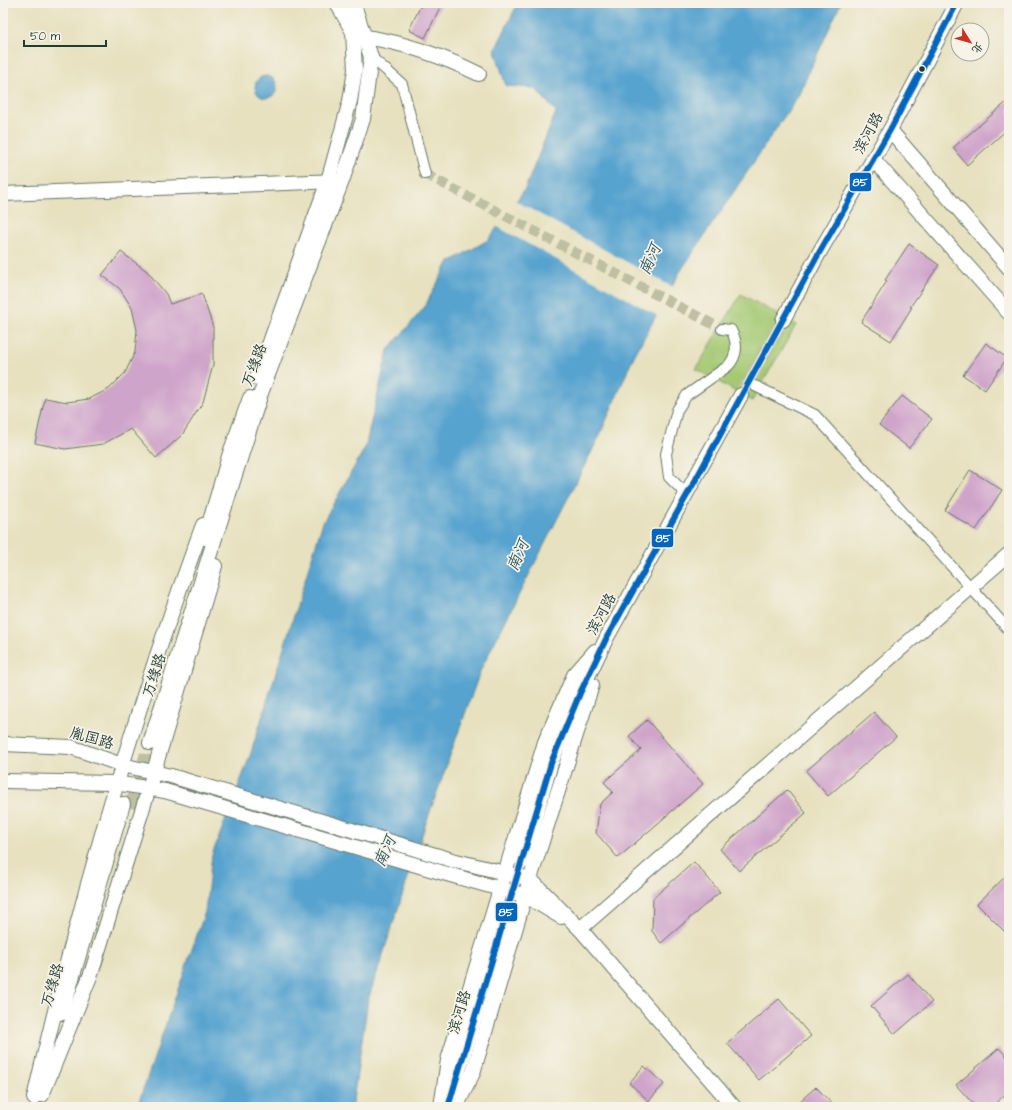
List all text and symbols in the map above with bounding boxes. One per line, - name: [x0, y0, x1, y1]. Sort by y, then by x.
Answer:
- scale bar: [24, 22, 106, 48]
- north arrow: [950, 22, 990, 62]
- text: 50 m: [30, 28, 61, 45]
- text: 北: [968, 39, 987, 57]
- unlabelled marker: [917, 64, 927, 74]
- street label: 滨河路: [848, 108, 889, 158]
- line badge: 85: [849, 172, 872, 192]
- text: 85: [853, 175, 868, 190]
- water label: 南河: [633, 238, 668, 279]
- street label: 万缘路: [237, 340, 272, 390]
- line badge: 85: [651, 528, 674, 548]
- text: 85: [656, 531, 671, 546]
- water label: 南河: [501, 534, 536, 575]
- street label: 滨河路: [581, 589, 622, 639]
- street label: 万缘路: [138, 651, 171, 700]
- street label: 胤国路: [67, 722, 116, 755]
- water label: 南河: [368, 830, 403, 871]
- line badge: 85: [495, 902, 518, 922]
- text: 85: [499, 905, 514, 920]
- street label: 万缘路: [36, 961, 69, 1010]
- street label: 滨河路: [443, 988, 476, 1037]

